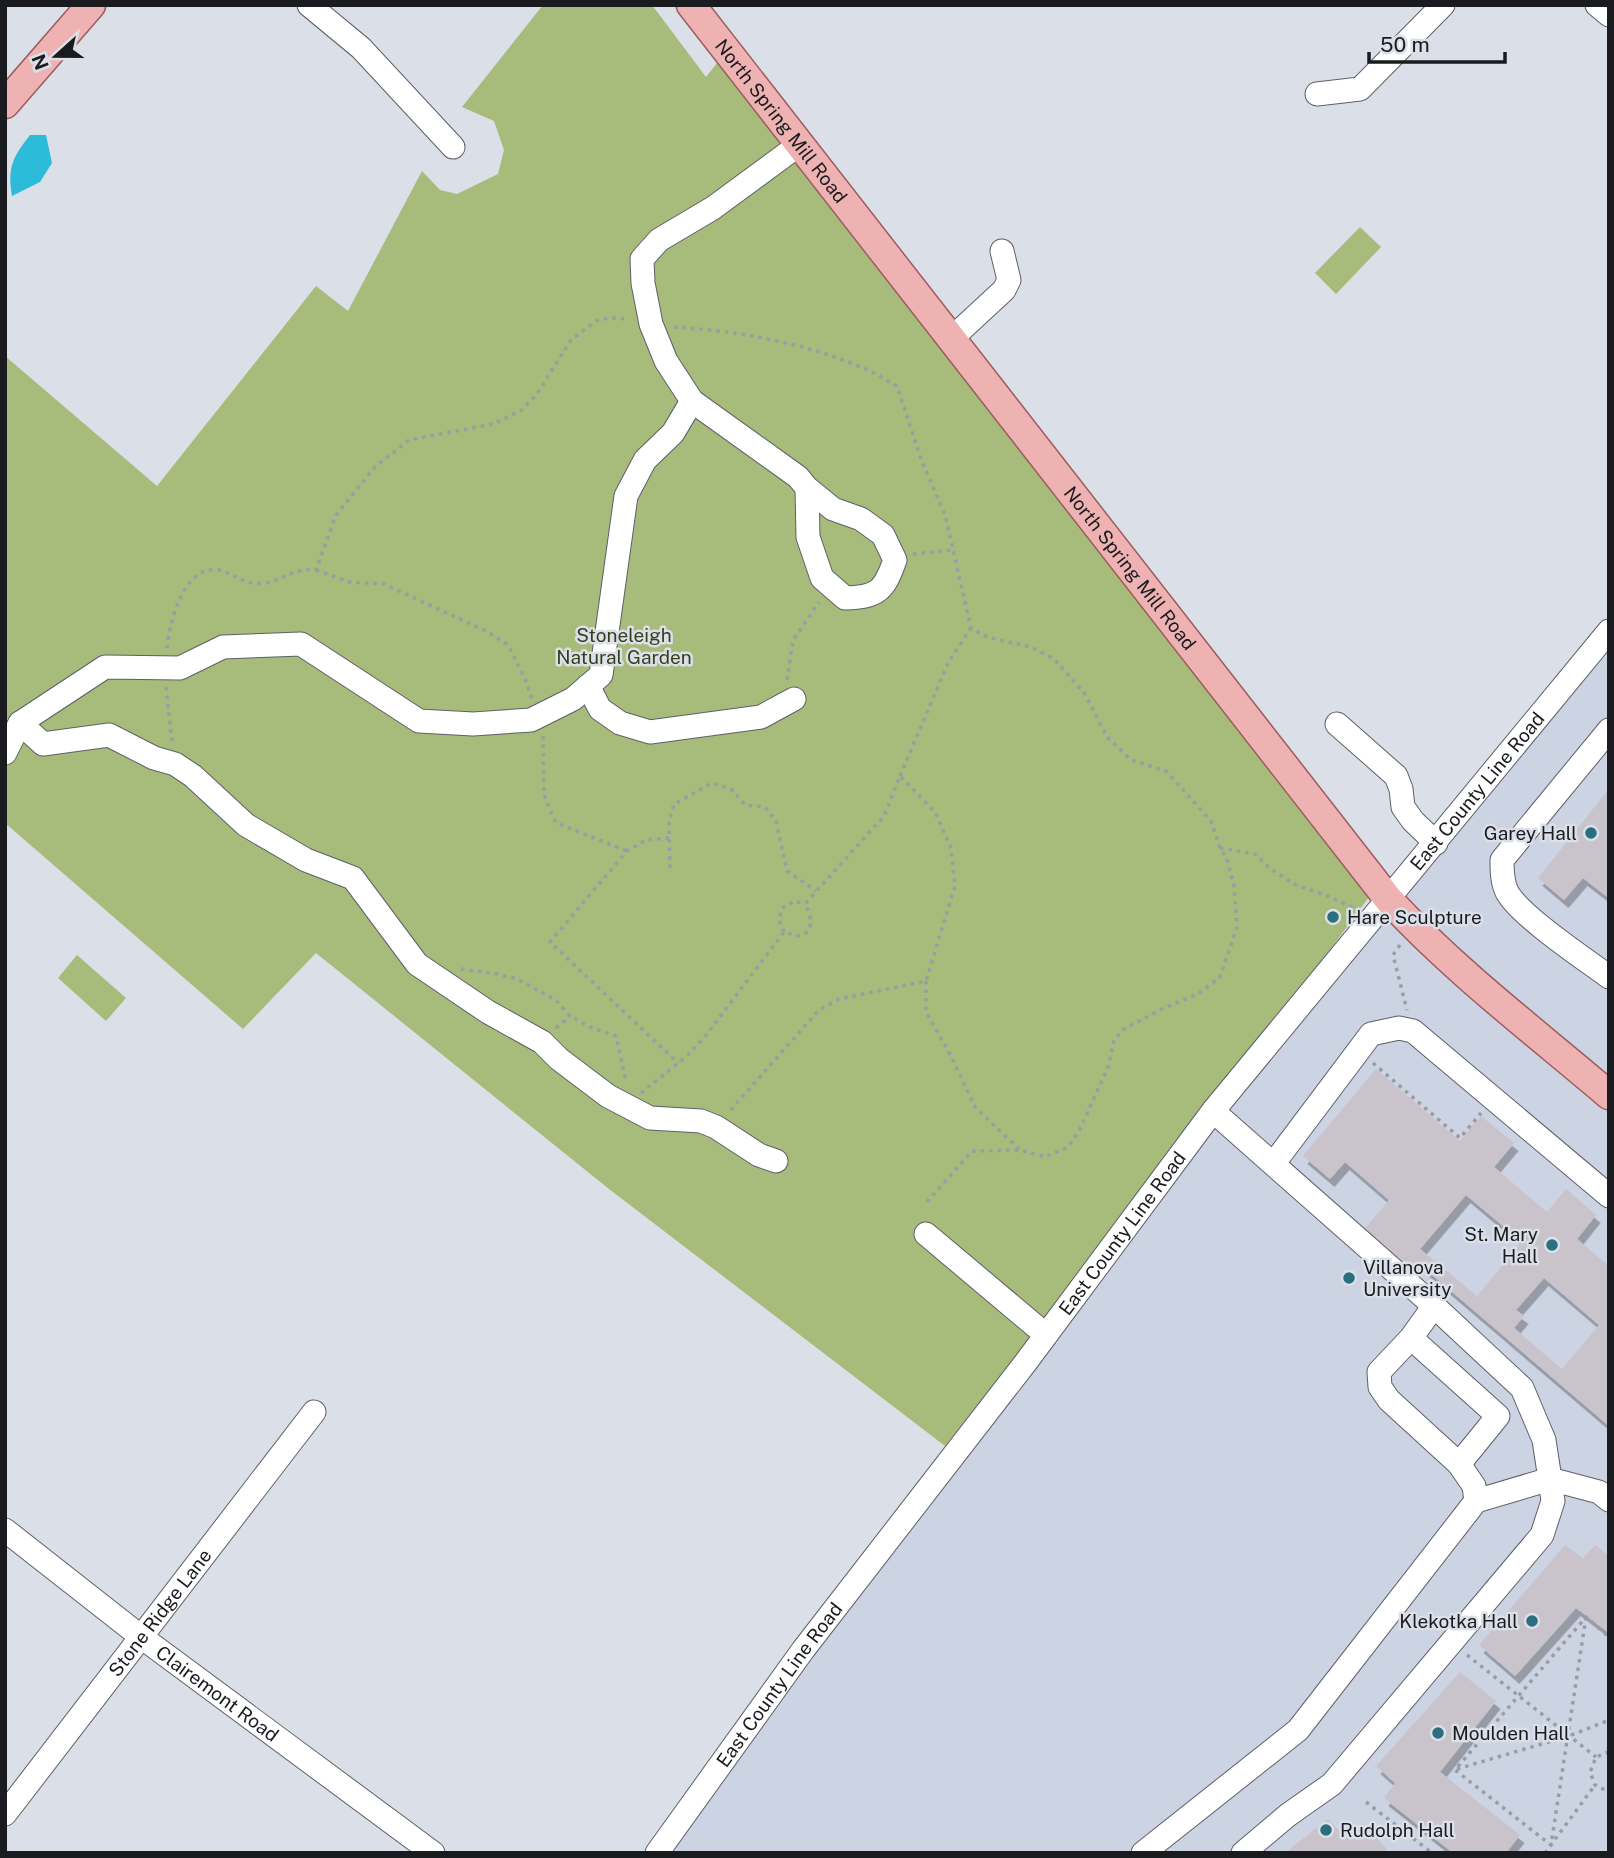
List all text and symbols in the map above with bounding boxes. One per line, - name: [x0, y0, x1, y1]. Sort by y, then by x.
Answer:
- north arrow: [21, 21, 91, 91]
- scale bar: [1369, 21, 1506, 65]
- text: 50 m: [1380, 32, 1430, 57]
- street label: North Spring Mill Road: [711, 35, 852, 207]
- text: N: [27, 51, 53, 73]
- street label: North Spring Mill Road: [1059, 482, 1201, 654]
- park label: Stoneleigh Natural Garden: [556, 624, 692, 668]
- street label: East County Line Road: [1405, 708, 1548, 875]
- place label: Garey Hall: [1484, 822, 1577, 844]
- marker: Garey Hall: [1583, 825, 1599, 841]
- place label: Hare Sculpture: [1347, 906, 1482, 928]
- marker: Hare Sculpture: [1325, 909, 1341, 925]
- street label: East County Line Road: [1054, 1147, 1190, 1319]
- place label: St. Mary Hall: [1464, 1223, 1538, 1267]
- marker: St. Mary Hall: [1544, 1237, 1560, 1253]
- place label: Villanova University: [1363, 1256, 1451, 1300]
- marker: Villanova University: [1341, 1270, 1357, 1286]
- street label: Stone Ridge Lane: [104, 1544, 216, 1681]
- street label: East County Line Road: [712, 1598, 847, 1771]
- place label: Klekotka Hall: [1399, 1610, 1518, 1632]
- marker: Klekotka Hall: [1524, 1613, 1540, 1629]
- street label: Clairemont Road: [152, 1641, 283, 1746]
- place label: Moulden Hall: [1452, 1722, 1570, 1744]
- marker: Moulden Hall: [1430, 1725, 1446, 1741]
- place label: Rudolph Hall: [1340, 1819, 1455, 1841]
- marker: Rudolph Hall: [1318, 1822, 1334, 1838]

